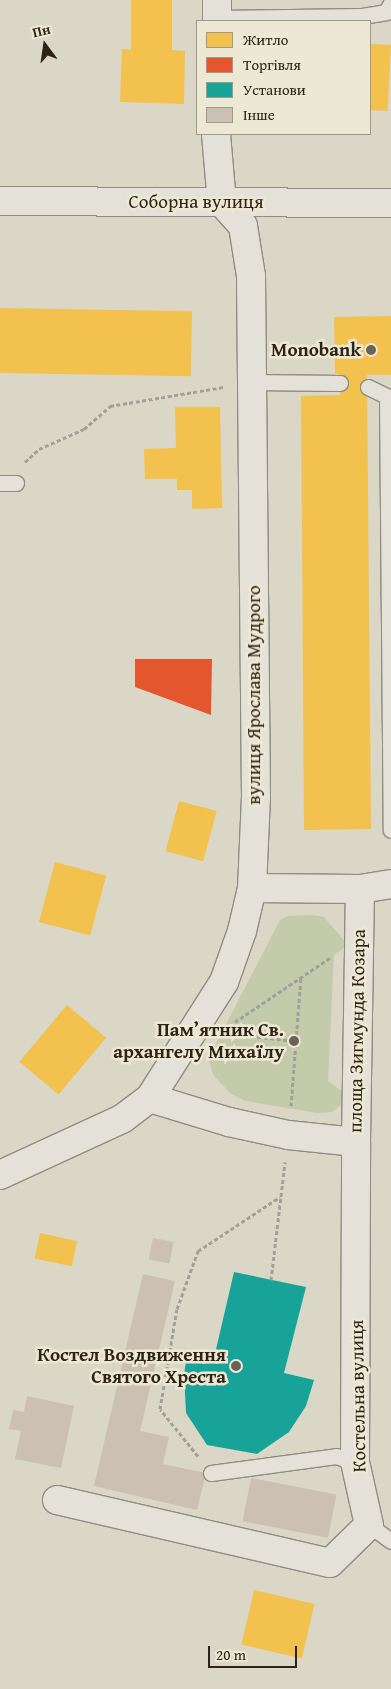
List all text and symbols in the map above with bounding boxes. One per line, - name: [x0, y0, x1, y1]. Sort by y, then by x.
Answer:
- text: Пн: [30, 19, 53, 42]
- north arrow: [20, 20, 70, 70]
- legend: [196, 20, 371, 135]
- text: Житло: [243, 29, 288, 50]
- text: Торгівля: [243, 54, 301, 75]
- text: Установи: [243, 79, 306, 100]
- text: Інше: [243, 104, 275, 125]
- street label: Соборна вулиця: [128, 191, 264, 213]
- place label: Monobank: [271, 339, 361, 361]
- marker: Monobank: [365, 344, 377, 356]
- street label: вулиця Ярослава Мудрого: [243, 585, 265, 805]
- street label: площа Зигмунда Козара: [344, 929, 370, 1133]
- place label: Пам’ятник Св. архангелу Михаїлу: [113, 1019, 284, 1063]
- marker: Пам’ятник Св. архангелу Михаїлу: [288, 1035, 300, 1047]
- street label: Костельна вулиця: [345, 1319, 371, 1473]
- place label: Костел Воздвиження Святого Хреста: [37, 1344, 226, 1388]
- marker: Костел Воздвиження Святого Хреста: [230, 1360, 242, 1372]
- scale bar: [211, 1636, 300, 1668]
- text: 20 m: [216, 1644, 246, 1665]

